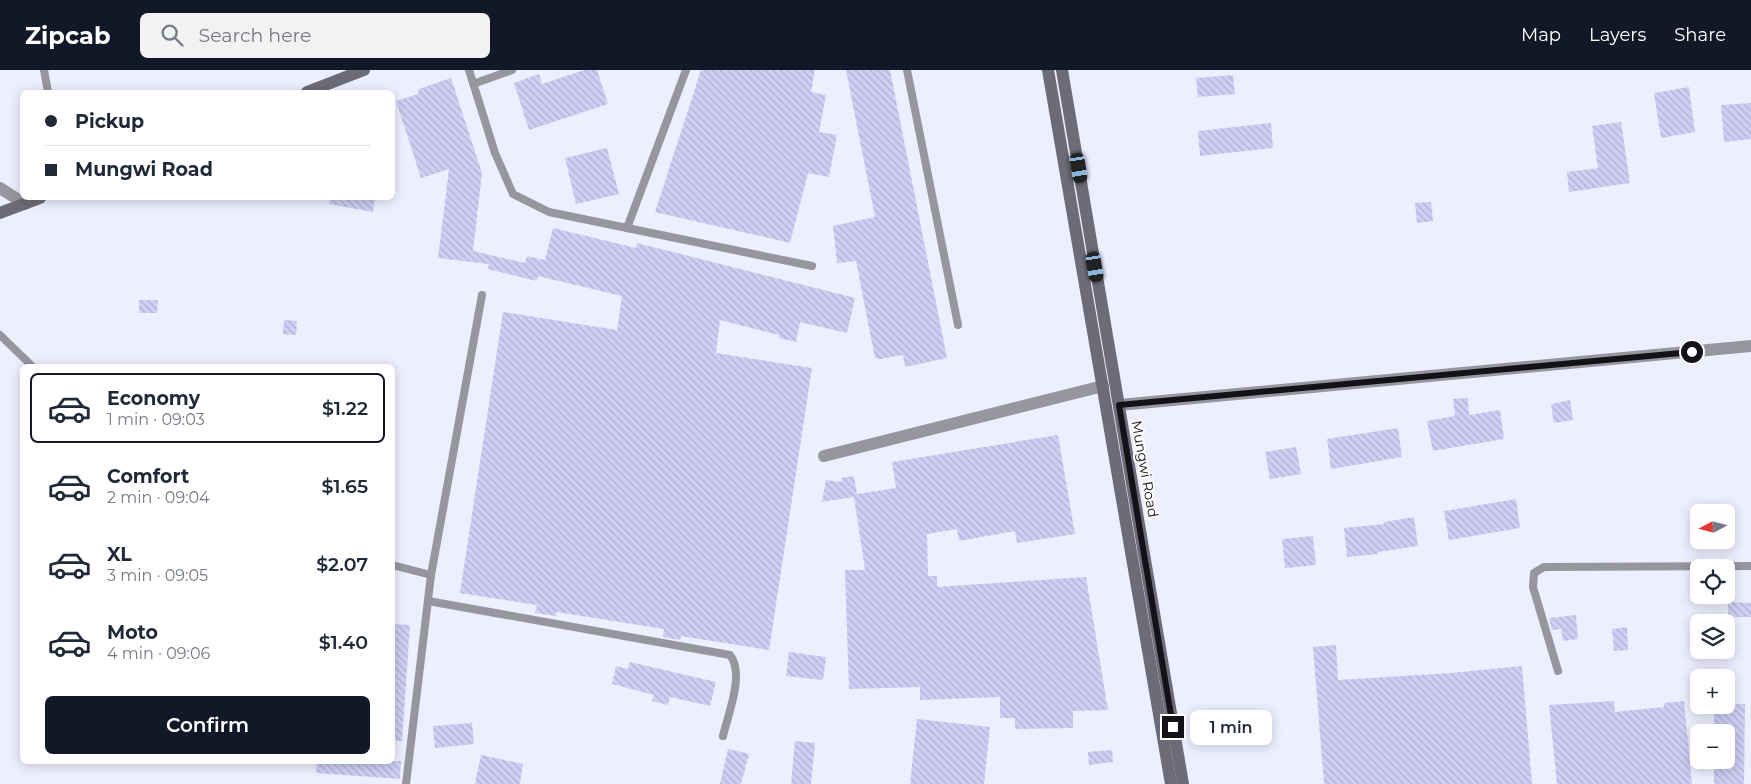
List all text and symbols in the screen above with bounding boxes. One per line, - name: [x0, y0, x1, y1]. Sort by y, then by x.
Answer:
- search box: [140, 13, 490, 58]
- text: Zipcab: [25, 21, 110, 50]
- icon: search: [158, 21, 186, 49]
- text: Search here: [198, 24, 311, 47]
- text: Map: [1521, 24, 1561, 46]
- text: Layers: [1589, 24, 1646, 46]
- text: Share: [1674, 24, 1726, 46]
- text: Pickup: [75, 110, 144, 133]
- car: [1069, 152, 1088, 184]
- text: Mungwi Road: [75, 158, 213, 181]
- car: [1085, 251, 1104, 283]
- route start: [1681, 341, 1703, 363]
- icon: car: [47, 386, 92, 431]
- text: Economy: [107, 387, 200, 410]
- text: $1.22: [322, 397, 368, 420]
- text: 1 min · 09:03: [107, 410, 205, 429]
- street label: Mungwi Road: [1128, 419, 1162, 519]
- icon: car: [47, 464, 92, 509]
- text: Comfort: [107, 465, 189, 488]
- text: $1.65: [322, 475, 368, 498]
- text: 2 min · 09:04: [107, 488, 210, 507]
- north arrow: [1690, 504, 1735, 549]
- map controls: [1690, 504, 1735, 769]
- icon: car: [47, 542, 92, 587]
- text: XL: [107, 543, 132, 566]
- text: $2.07: [316, 553, 368, 576]
- button: locate: [1690, 559, 1735, 604]
- text: 3 min · 09:05: [107, 566, 208, 585]
- button: layers: [1690, 614, 1735, 659]
- icon: car: [47, 620, 92, 665]
- text: Moto: [107, 621, 158, 644]
- text: $1.40: [319, 631, 368, 654]
- text: 4 min · 09:06: [107, 644, 210, 663]
- button: +: [1690, 669, 1735, 714]
- button: Confirm: [45, 696, 370, 754]
- callout: 1 min: [1190, 710, 1273, 744]
- route end: [1162, 716, 1184, 738]
- text: 1 min: [1210, 718, 1252, 737]
- button: −: [1690, 724, 1735, 769]

